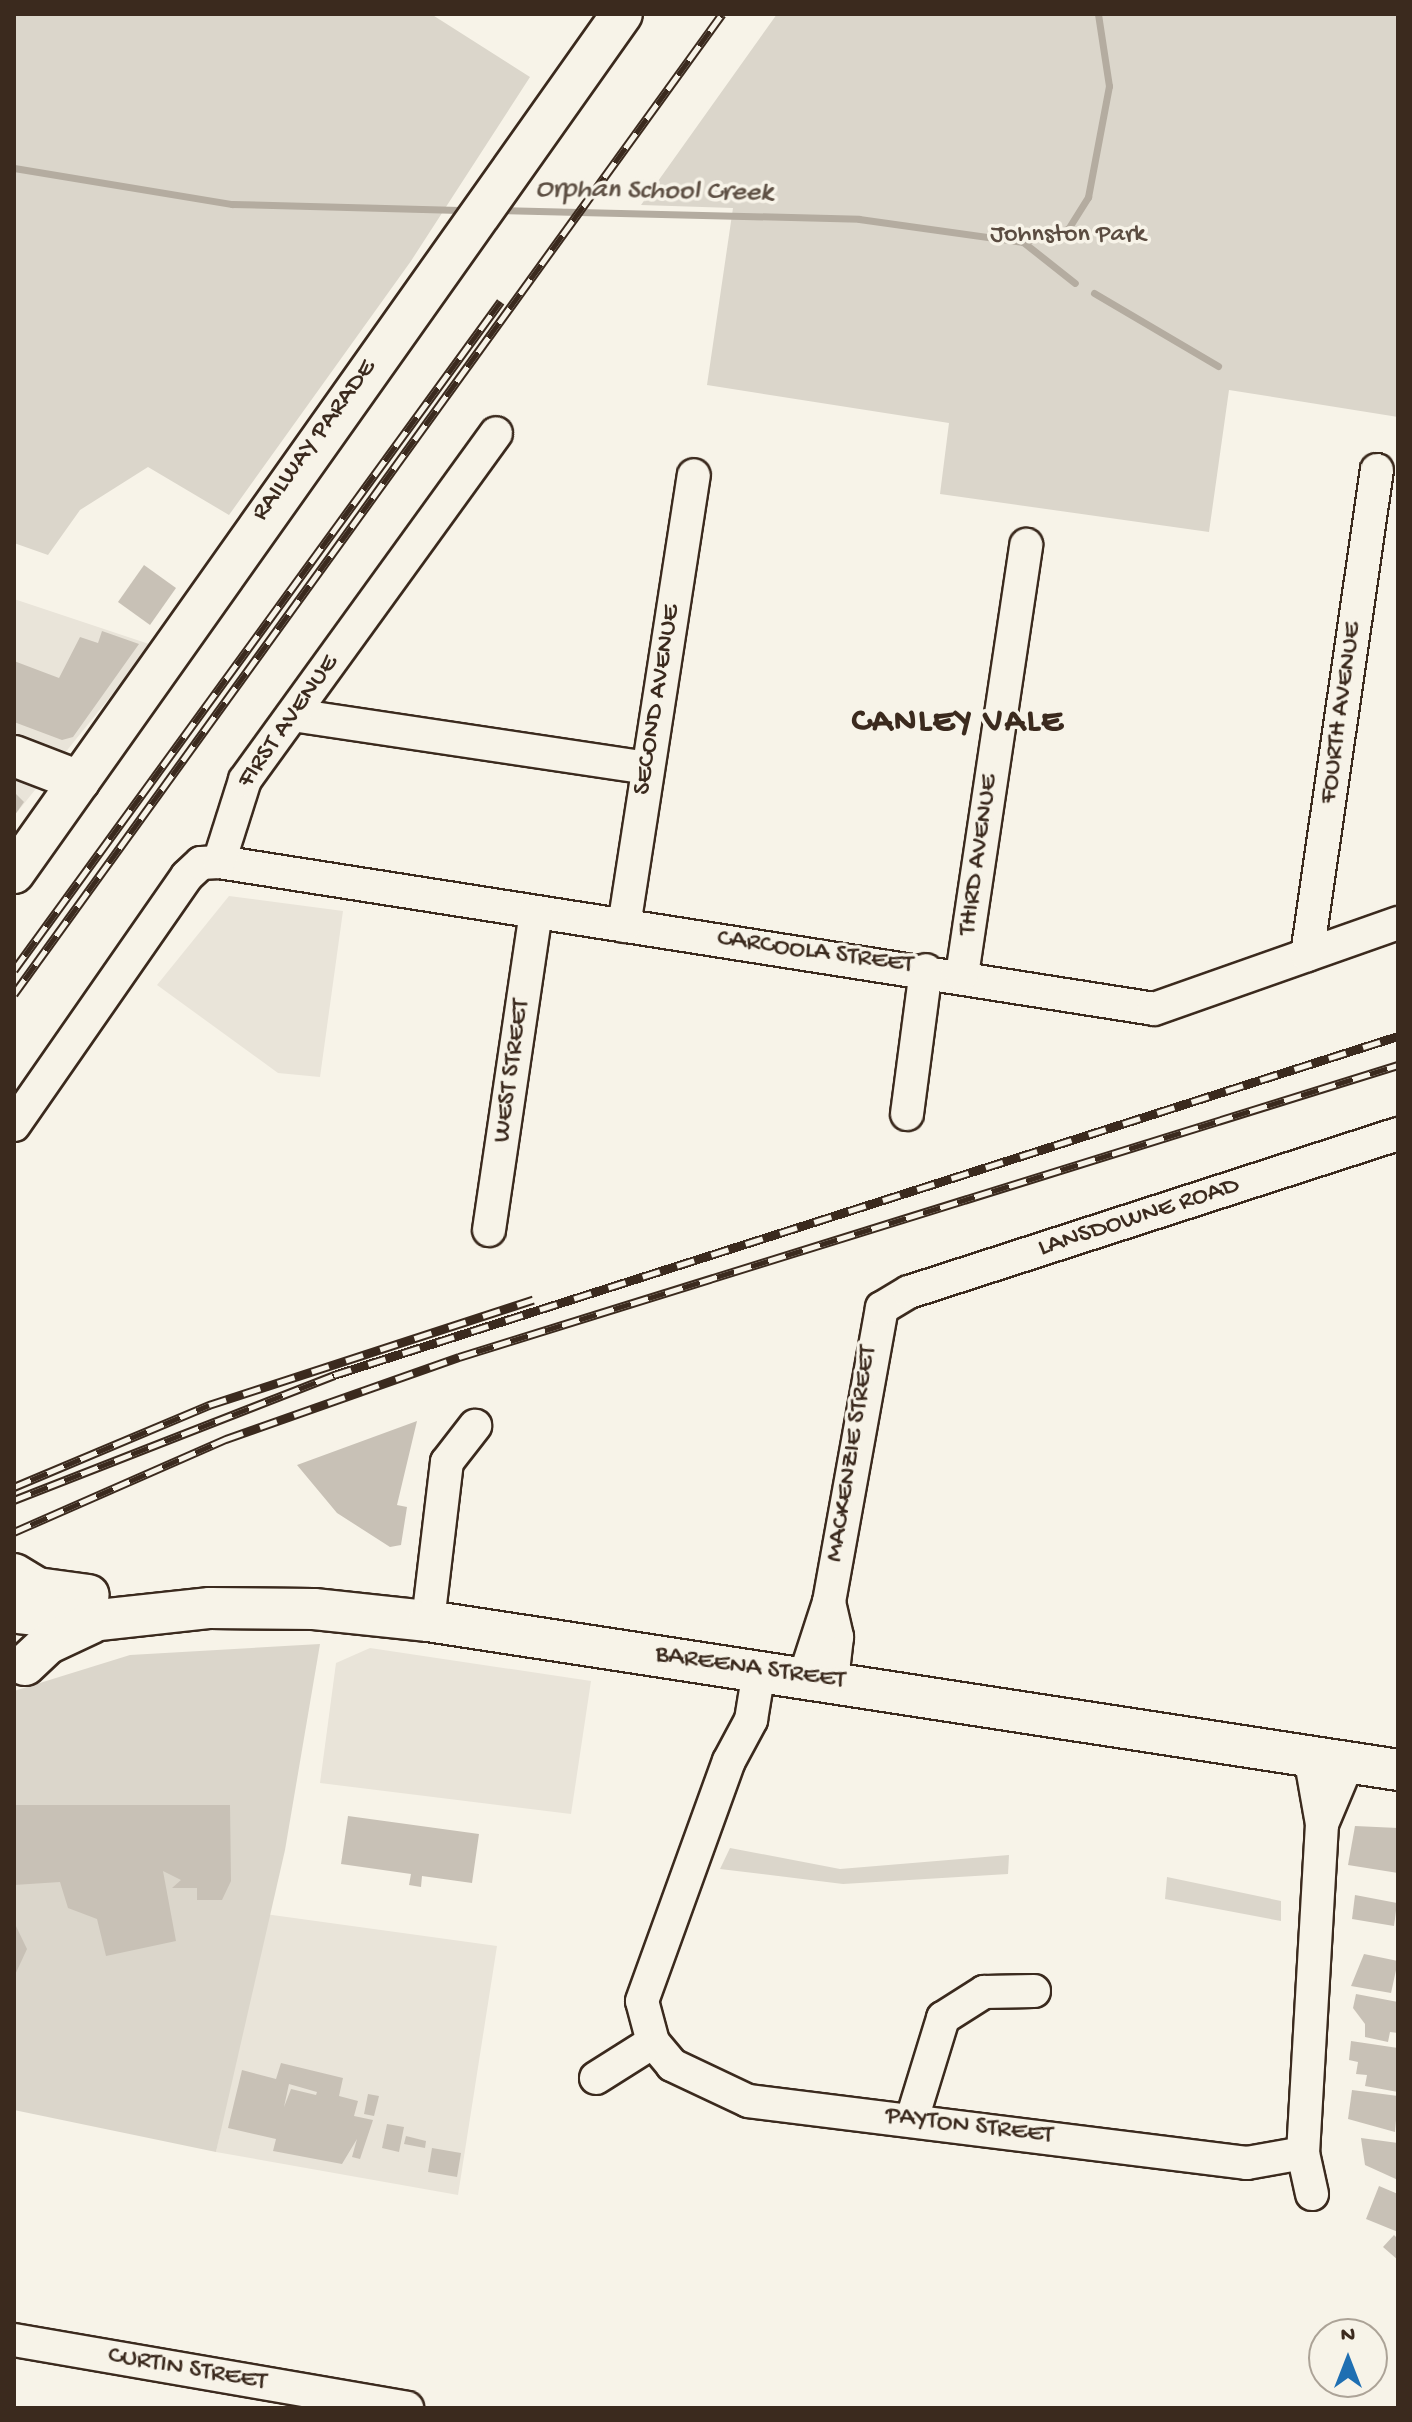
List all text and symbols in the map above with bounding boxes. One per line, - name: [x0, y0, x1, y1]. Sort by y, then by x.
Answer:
- water label: Orphan School Creek: [535, 173, 773, 211]
- park label: Johnston Park: [990, 220, 1146, 252]
- street label: RAILWAY PARADE: [246, 354, 384, 528]
- street label: SECOND AVENUE: [628, 603, 688, 797]
- street label: FOURTH AVENUE: [1314, 620, 1370, 806]
- street label: FIRST AVENUE: [232, 649, 346, 795]
- district label: CANLEY VALE: [852, 704, 1064, 744]
- street label: THIRD AVENUE: [953, 773, 1007, 937]
- street label: CARCOOLA STREET: [715, 924, 915, 982]
- street label: WEST STREET: [487, 997, 539, 1145]
- street label: LANSDOWNE ROAD: [1035, 1171, 1243, 1265]
- street label: MACKENZIE STREET: [821, 1344, 885, 1564]
- street label: BAREENA STREET: [653, 1640, 847, 1698]
- street label: PAYTON STREET: [883, 2101, 1055, 2153]
- north arrow: [1308, 2318, 1388, 2398]
- text: N: [1341, 2323, 1355, 2349]
- street label: CURTIN STREET: [105, 2341, 269, 2399]

